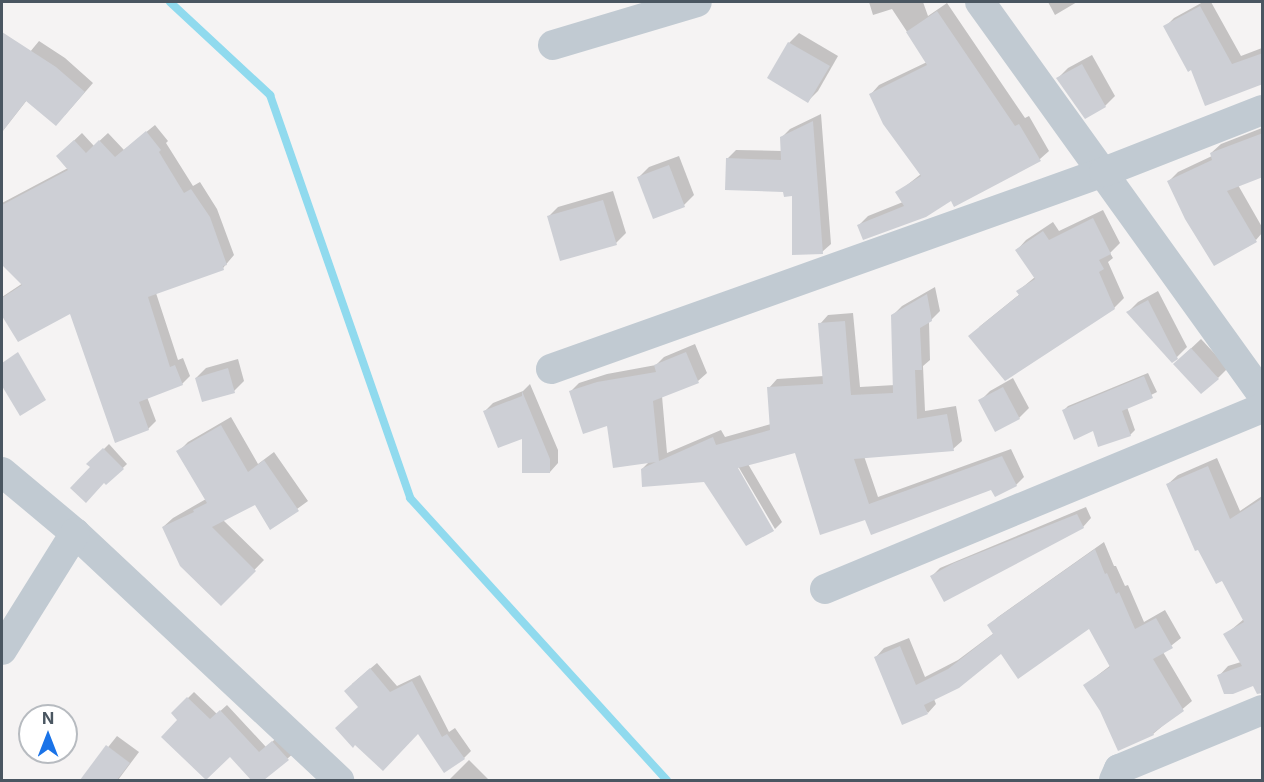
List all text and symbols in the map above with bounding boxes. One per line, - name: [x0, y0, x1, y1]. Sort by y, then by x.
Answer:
- north arrow: [18, 704, 78, 764]
- text: N: [42, 708, 54, 728]

